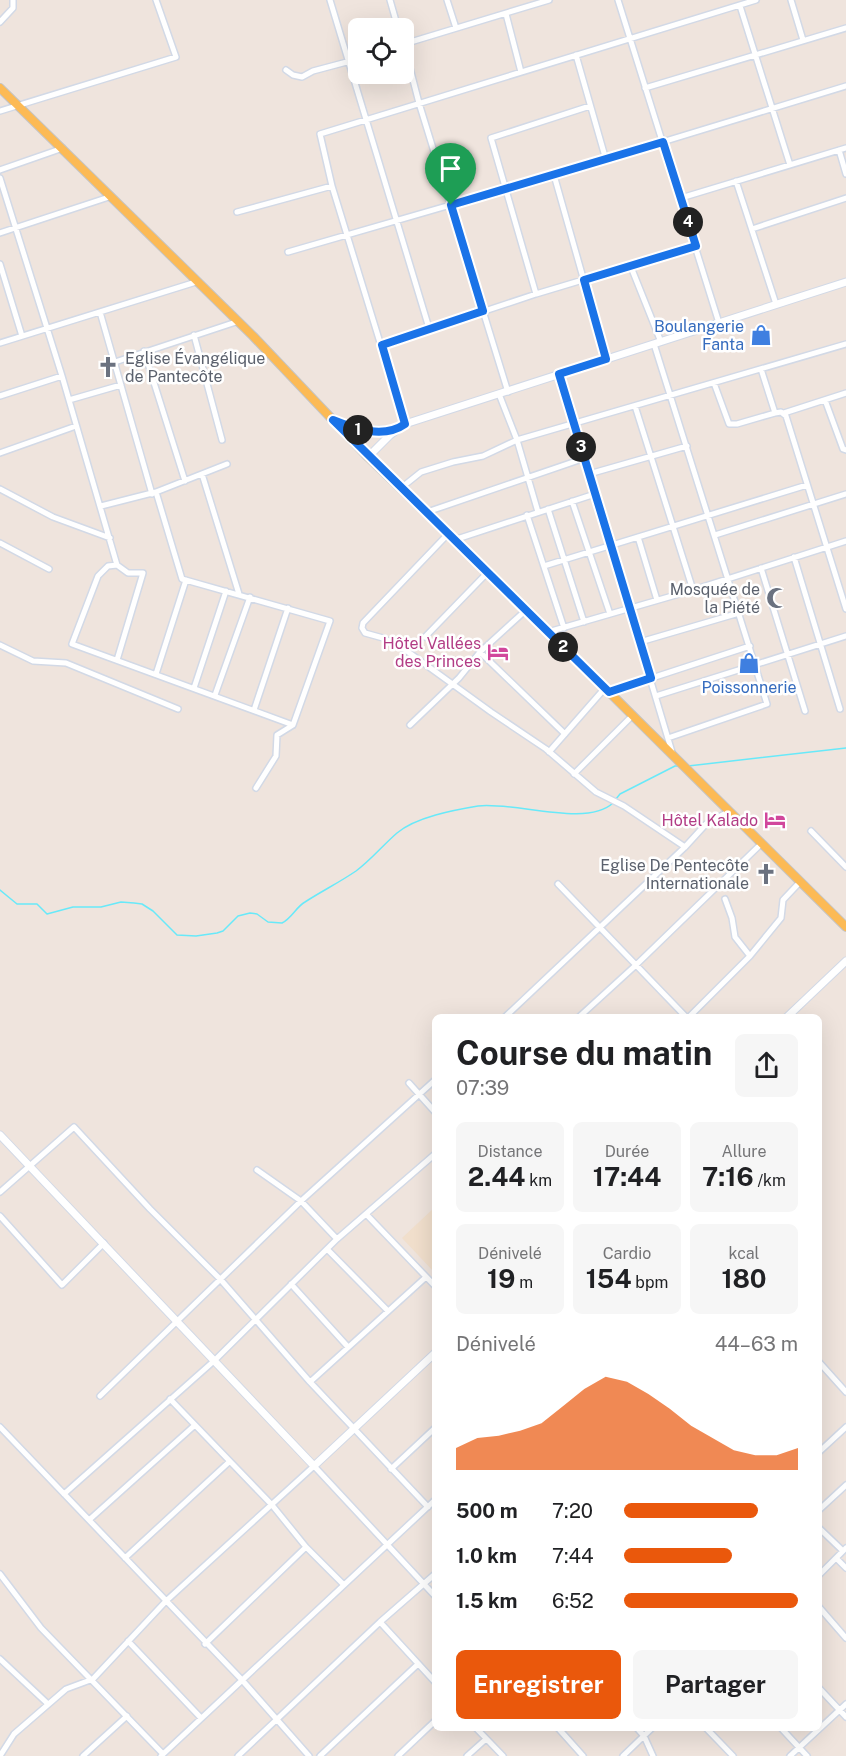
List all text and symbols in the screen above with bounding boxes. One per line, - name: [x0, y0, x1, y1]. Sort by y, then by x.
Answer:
- map controls: [348, 18, 414, 84]
- button: locate: [348, 18, 414, 84]
- pin: [425, 143, 476, 205]
- icon: arrive: [434, 152, 467, 185]
- pin: 4: [673, 207, 703, 237]
- text: 4: [683, 212, 693, 231]
- place label: Boulangerie Fanta: [654, 317, 744, 354]
- shop icon: Boulangerie Fanta: [749, 323, 773, 347]
- place label: Eglise Évangélique de Pantecôte: [125, 348, 265, 386]
- church icon: Eglise Évangélique de Pantecôte: [96, 355, 120, 379]
- pin: 1: [343, 415, 373, 445]
- text: 1: [355, 420, 361, 439]
- pin: 3: [566, 432, 596, 462]
- text: 3: [576, 437, 586, 456]
- place label: Mosquée de la Piété: [670, 580, 760, 617]
- mosque icon: Mosquée de la Piété: [765, 586, 789, 610]
- pin: 2: [548, 632, 578, 662]
- place label: Hôtel Vallées des Princes: [383, 634, 481, 671]
- text: 2: [558, 637, 568, 656]
- hotel icon: Hôtel Vallées des Princes: [486, 640, 510, 664]
- shop icon: Poissonnerie: [737, 651, 761, 675]
- place label: Poissonnerie: [701, 678, 797, 697]
- hotel icon: Hôtel Kalado: [763, 808, 787, 832]
- place label: Hôtel Kalado: [662, 811, 758, 830]
- place label: Eglise De Pentecôte Internationale: [600, 856, 749, 893]
- church icon: Eglise De Pentecôte Internationale: [754, 862, 778, 886]
- text: Course du matin: [456, 1034, 712, 1072]
- button: share: [735, 1034, 798, 1097]
- text: 07:39: [456, 1076, 509, 1100]
- text: Distance: [478, 1142, 542, 1161]
- text: Durée: [605, 1142, 649, 1161]
- text: Allure: [721, 1142, 767, 1161]
- text: 2.44: [468, 1161, 525, 1192]
- text: 17:44: [593, 1161, 661, 1192]
- text: 7:16: [702, 1161, 754, 1192]
- text: km: [525, 1171, 552, 1190]
- text: /km: [754, 1171, 786, 1190]
- text: Dénivelé: [478, 1244, 542, 1263]
- text: Cardio: [603, 1244, 651, 1263]
- text: kcal: [729, 1244, 759, 1263]
- text: 19: [487, 1263, 515, 1294]
- text: 154: [586, 1263, 631, 1294]
- text: 180: [721, 1263, 767, 1294]
- text: m: [515, 1273, 533, 1292]
- text: bpm: [631, 1273, 668, 1292]
- text: Dénivelé: [456, 1332, 536, 1356]
- text: 44–63 m: [715, 1332, 798, 1356]
- text: 500 m: [456, 1499, 518, 1523]
- text: 7:20: [552, 1499, 593, 1523]
- text: 1.0 km: [456, 1544, 517, 1568]
- text: 7:44: [552, 1544, 594, 1568]
- text: 1.5 km: [456, 1589, 517, 1613]
- text: 6:52: [552, 1589, 594, 1613]
- button: Enregistrer: [456, 1650, 621, 1719]
- button: Partager: [633, 1650, 798, 1719]

